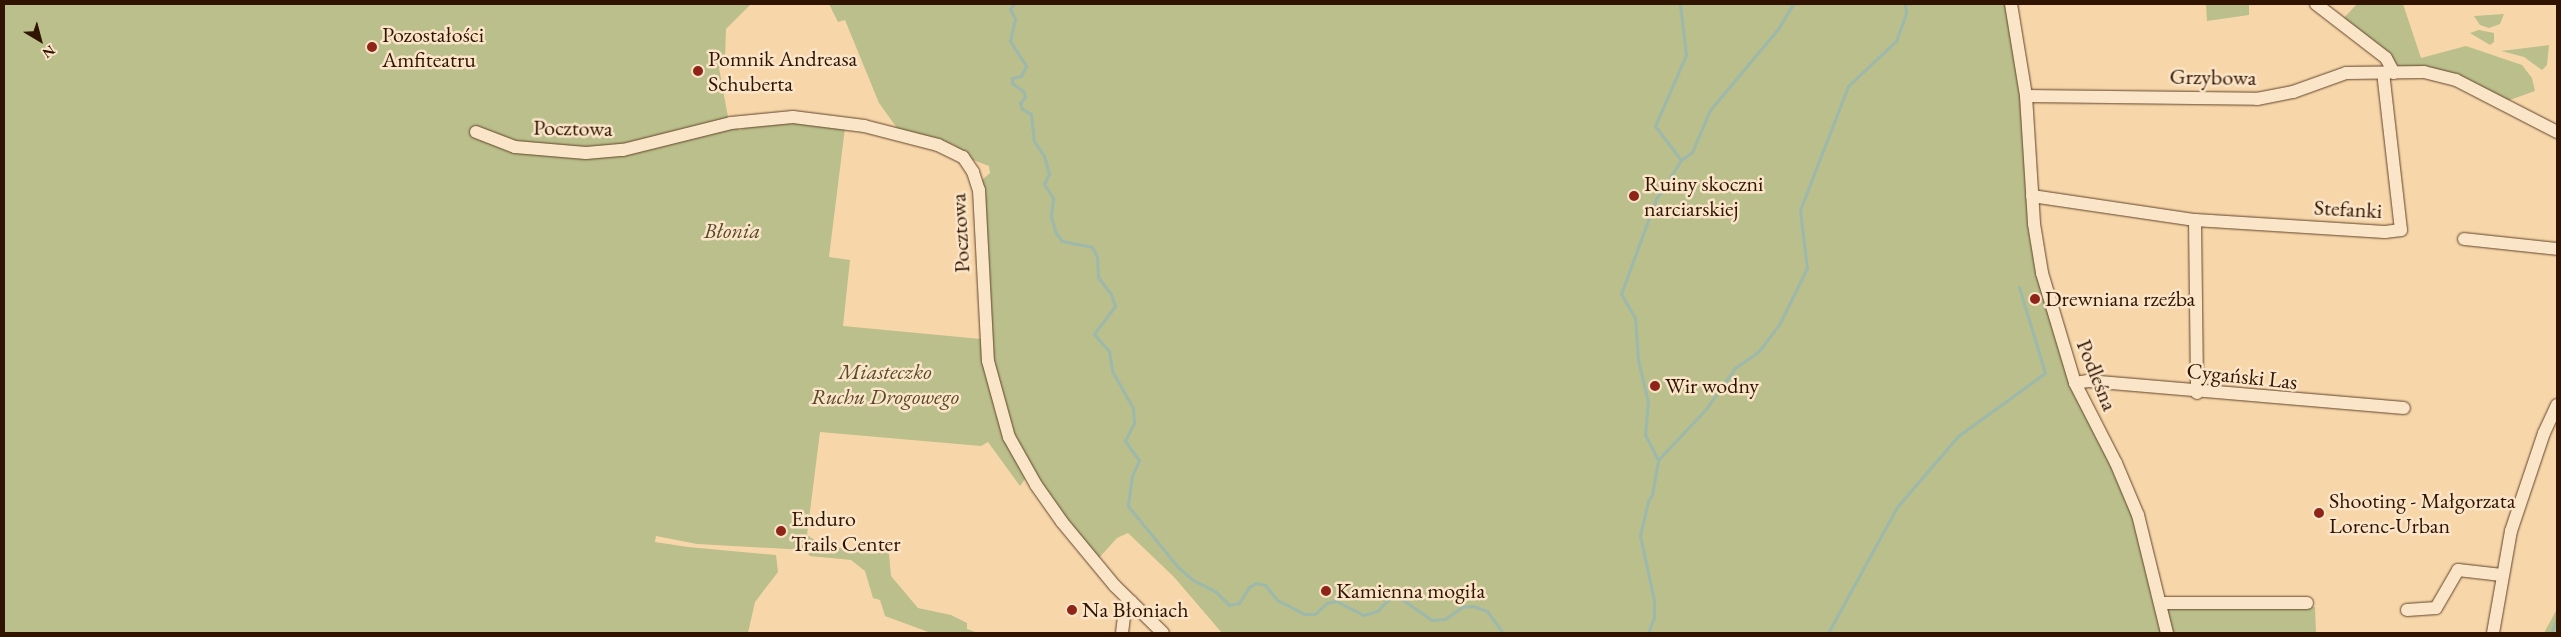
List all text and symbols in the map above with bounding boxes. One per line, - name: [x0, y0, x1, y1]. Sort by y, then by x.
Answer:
- north arrow: [15, 15, 65, 65]
- place label: Pozostałości Amfiteatru: [382, 21, 484, 72]
- text: N: [39, 41, 59, 63]
- marker: Pozostałości Amfiteatru: [366, 41, 378, 53]
- place label: Pomnik Andreasa Schuberta: [708, 45, 857, 96]
- street label: Grzybowa: [2169, 63, 2257, 91]
- marker: Pomnik Andreasa Schuberta: [692, 65, 704, 77]
- street label: Pocztowa: [533, 114, 613, 142]
- place label: Ruiny skoczni narciarskiej: [1644, 170, 1763, 222]
- marker: Ruiny skoczni narciarskiej: [1628, 190, 1640, 202]
- street label: Pocztowa: [945, 193, 975, 273]
- street label: Stefanki: [2313, 194, 2383, 224]
- park label: Błonia: [704, 218, 760, 244]
- place label: Drewniana rzeźba: [2045, 286, 2195, 312]
- marker: Drewniana rzeźba: [2029, 293, 2041, 305]
- street label: Podleśna: [2071, 336, 2123, 414]
- street label: Cygański Las: [2185, 357, 2299, 395]
- park label: Miasteczko Ruchu Drogowego: [811, 358, 959, 410]
- place label: Wir wodny: [1665, 373, 1759, 399]
- marker: Wir wodny: [1649, 380, 1661, 392]
- place label: Shooting - Małgorzata Lorenc-Urban: [2329, 487, 2516, 538]
- place label: Enduro Trails Center: [791, 505, 900, 556]
- marker: Shooting - Małgorzata Lorenc-Urban: [2313, 507, 2325, 519]
- marker: Enduro Trails Center: [775, 525, 787, 537]
- place label: Kamienna mogiła: [1336, 578, 1485, 604]
- marker: Kamienna mogiła: [1320, 585, 1332, 597]
- place label: Na Błoniach: [1082, 597, 1189, 623]
- marker: Na Błoniach: [1066, 604, 1078, 616]

